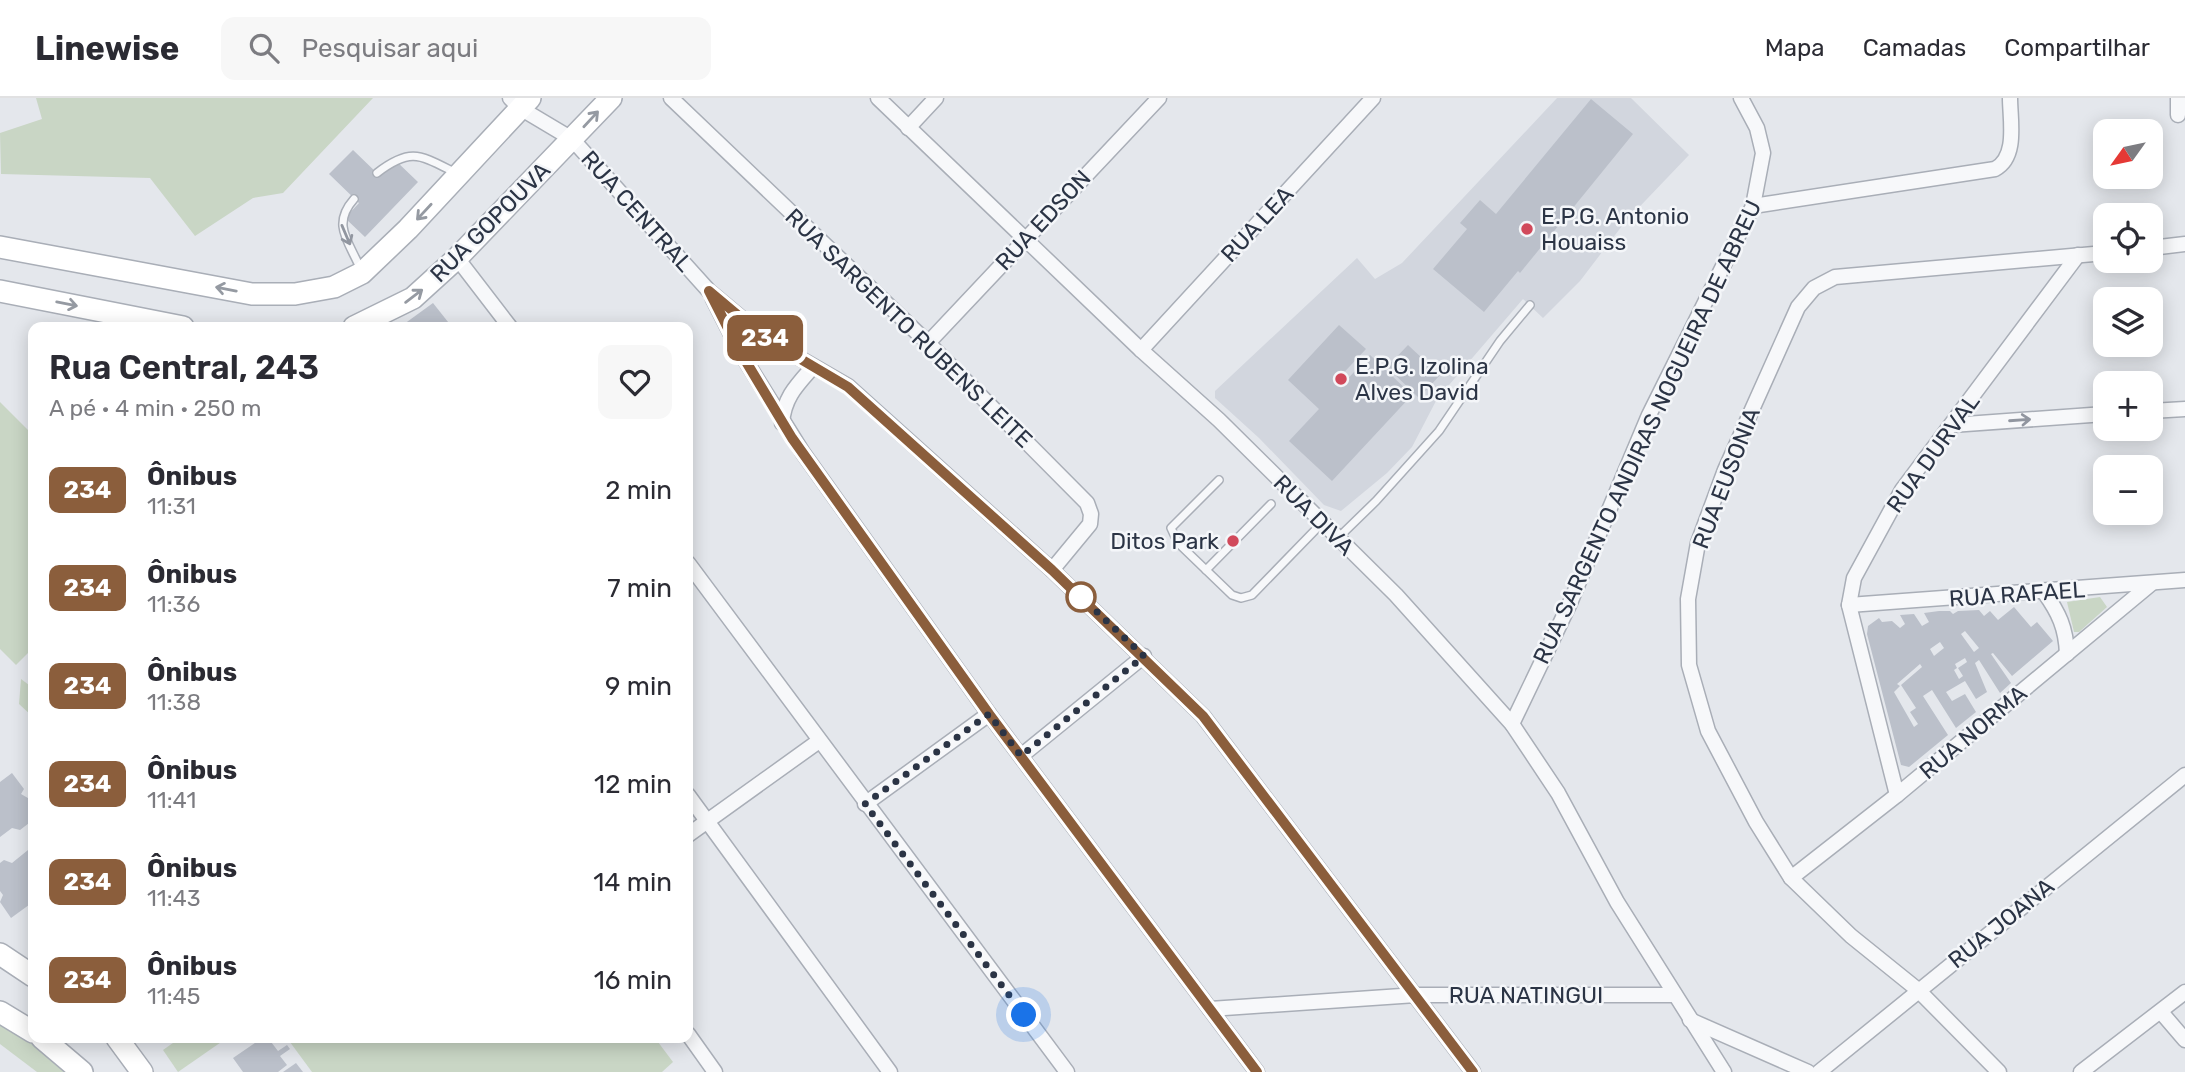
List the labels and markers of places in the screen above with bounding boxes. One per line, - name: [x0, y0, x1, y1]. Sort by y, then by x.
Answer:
- place label: E.P.G. Antonio Houaiss: [1541, 202, 1689, 256]
- marker: E.P.G. Antonio Houaiss: [1519, 221, 1535, 237]
- place label: E.P.G. Izolina Alves David: [1355, 352, 1489, 406]
- marker: E.P.G. Izolina Alves David: [1333, 371, 1349, 387]
- place label: Ditos Park: [1110, 527, 1219, 555]
- marker: Ditos Park: [1225, 533, 1241, 549]
- unlabelled marker: [1066, 582, 1096, 612]

